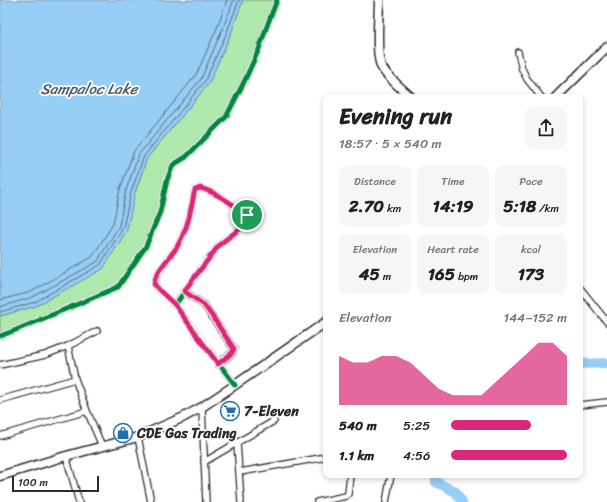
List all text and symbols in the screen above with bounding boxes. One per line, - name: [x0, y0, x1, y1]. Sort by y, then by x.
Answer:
- water label: Sampaloc Lake: [40, 76, 139, 102]
- text: Evening run: [339, 97, 452, 136]
- button: share: [525, 107, 567, 149]
- text: 18:57 · 5 × 540 m: [339, 132, 442, 155]
- text: Distance: [354, 172, 396, 191]
- text: Time: [441, 172, 465, 191]
- text: Pace: [519, 172, 543, 191]
- text: 2.70: [349, 191, 384, 221]
- text: 14:19: [433, 191, 473, 221]
- text: 5:18: [503, 191, 536, 221]
- pin: [230, 198, 264, 232]
- text: km: [384, 199, 401, 218]
- text: /km: [536, 199, 559, 218]
- icon: arrive: [236, 204, 258, 226]
- text: Elevation: [353, 240, 397, 259]
- text: Heart rate: [427, 240, 479, 259]
- text: kcal: [521, 240, 541, 259]
- text: 45: [359, 259, 380, 289]
- text: 165: [428, 259, 455, 289]
- text: 173: [518, 259, 544, 289]
- text: m: [380, 267, 391, 286]
- text: bpm: [455, 267, 478, 286]
- text: Elevation: [339, 306, 392, 329]
- text: 144–152 m: [503, 306, 567, 329]
- place label: 7-Eleven: [244, 399, 299, 424]
- supermarket icon: 7-Eleven: [219, 400, 241, 422]
- text: 540 m: [339, 414, 377, 437]
- text: 5:25: [403, 414, 430, 437]
- place label: CDE Gas Trading: [136, 421, 237, 446]
- shop icon: CDE Gas Trading: [112, 422, 134, 444]
- text: 1.1 km: [339, 444, 374, 467]
- text: 4:56: [403, 444, 430, 467]
- text: 100 m: [18, 473, 48, 492]
- scale bar: [12, 474, 99, 493]

